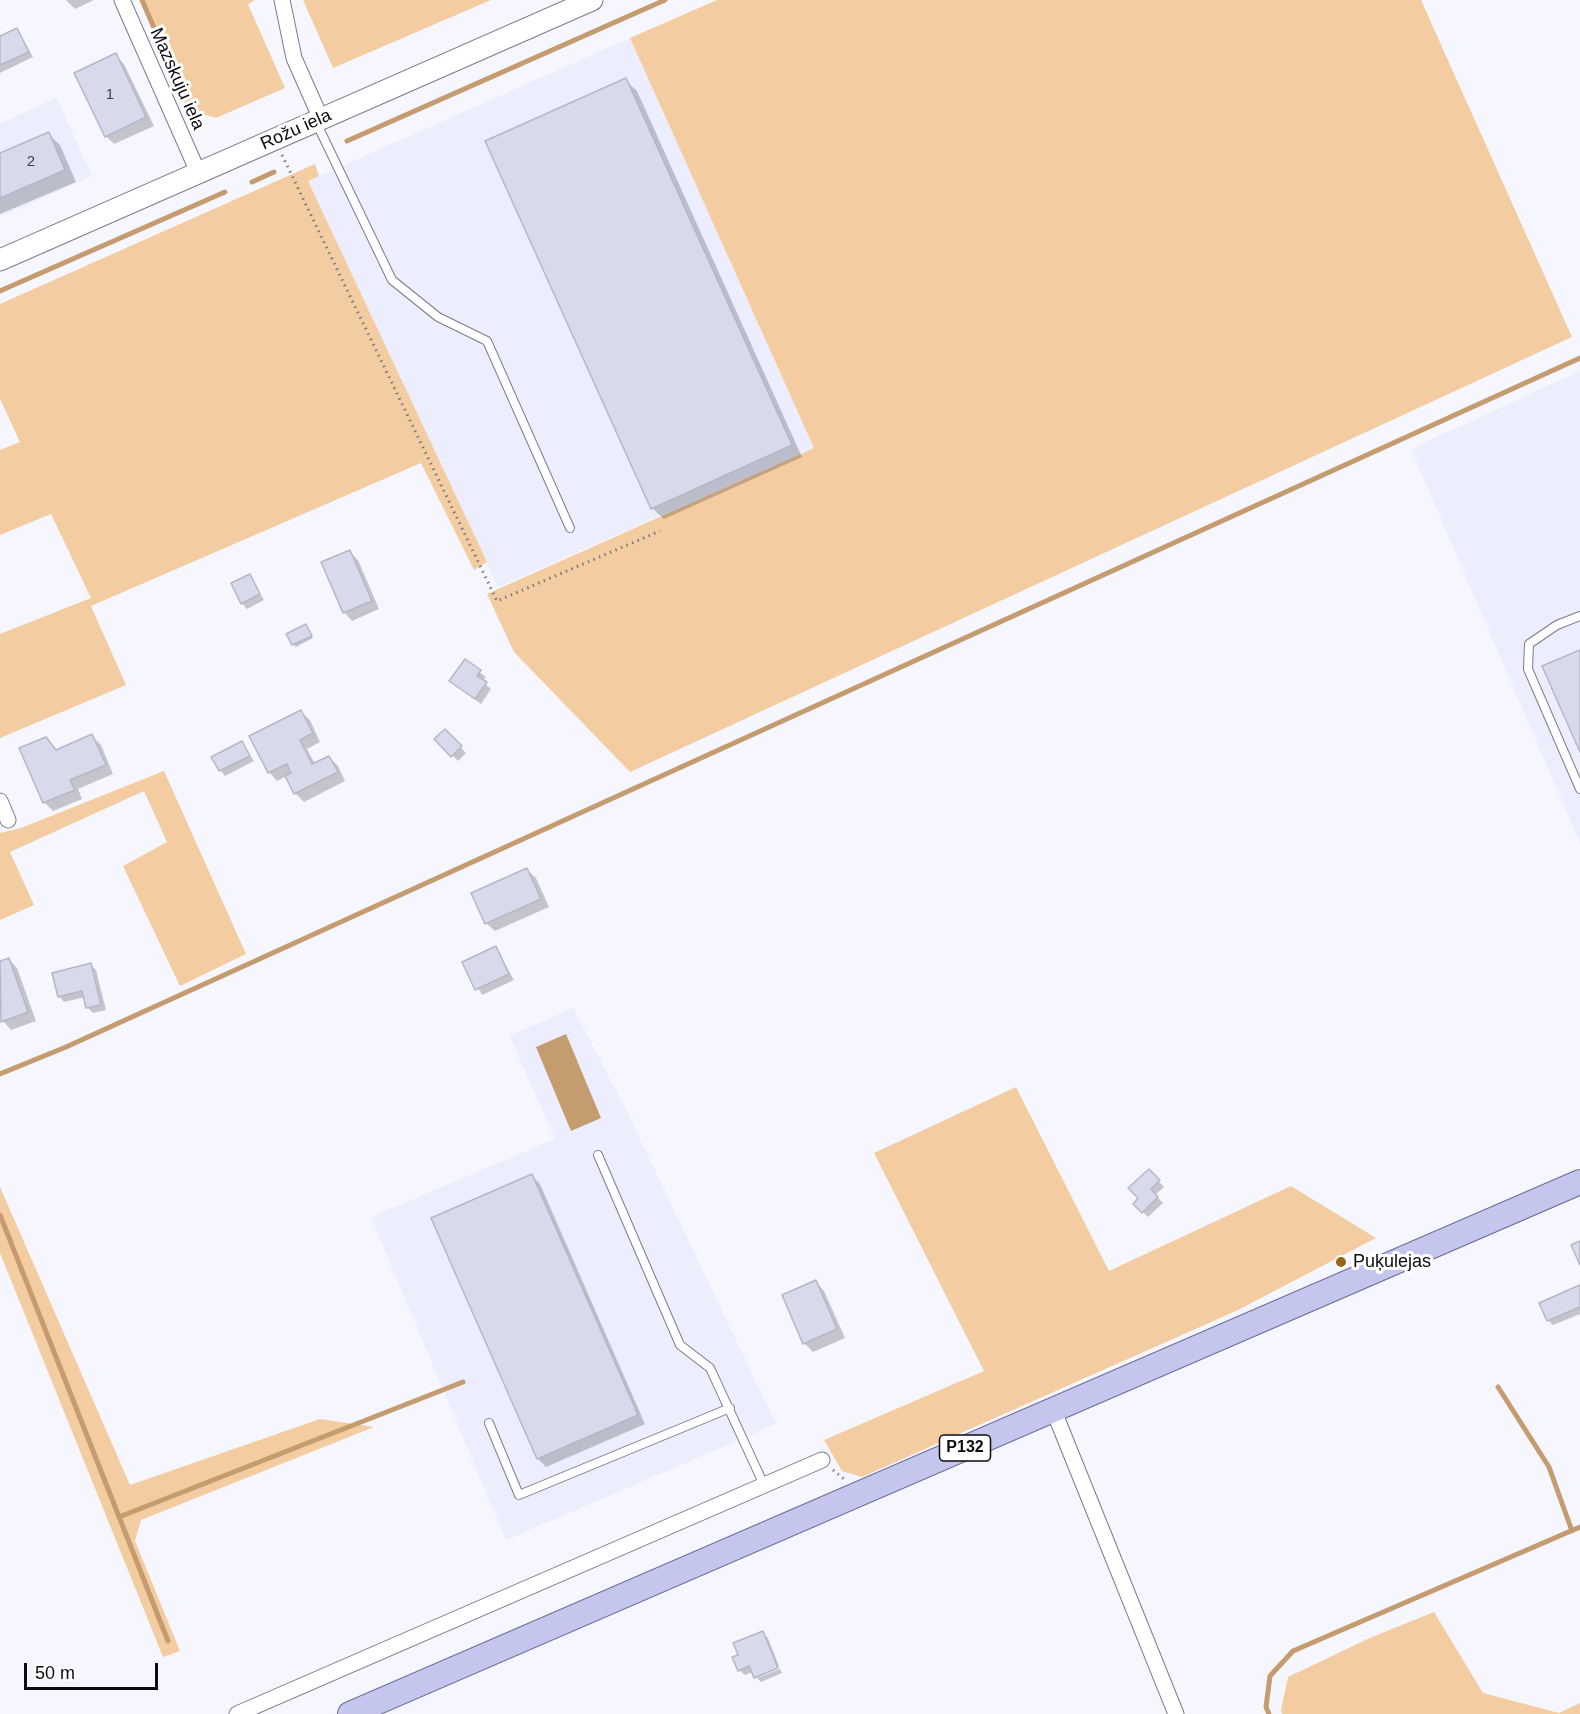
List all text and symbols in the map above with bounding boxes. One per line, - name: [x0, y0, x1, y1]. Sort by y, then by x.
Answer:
- street label: Mazskuju iela: [145, 25, 209, 133]
- house number: 1: [106, 86, 114, 104]
- street label: Rožu iela: [257, 105, 335, 155]
- house number: 2: [27, 153, 35, 171]
- place label: Puķulejas: [1353, 1251, 1431, 1273]
- marker: Puķulejas: [1334, 1255, 1348, 1269]
- road number: P132: [940, 1435, 990, 1461]
- scale bar: [27, 1651, 160, 1689]
- text: 50 m: [35, 1663, 75, 1683]

